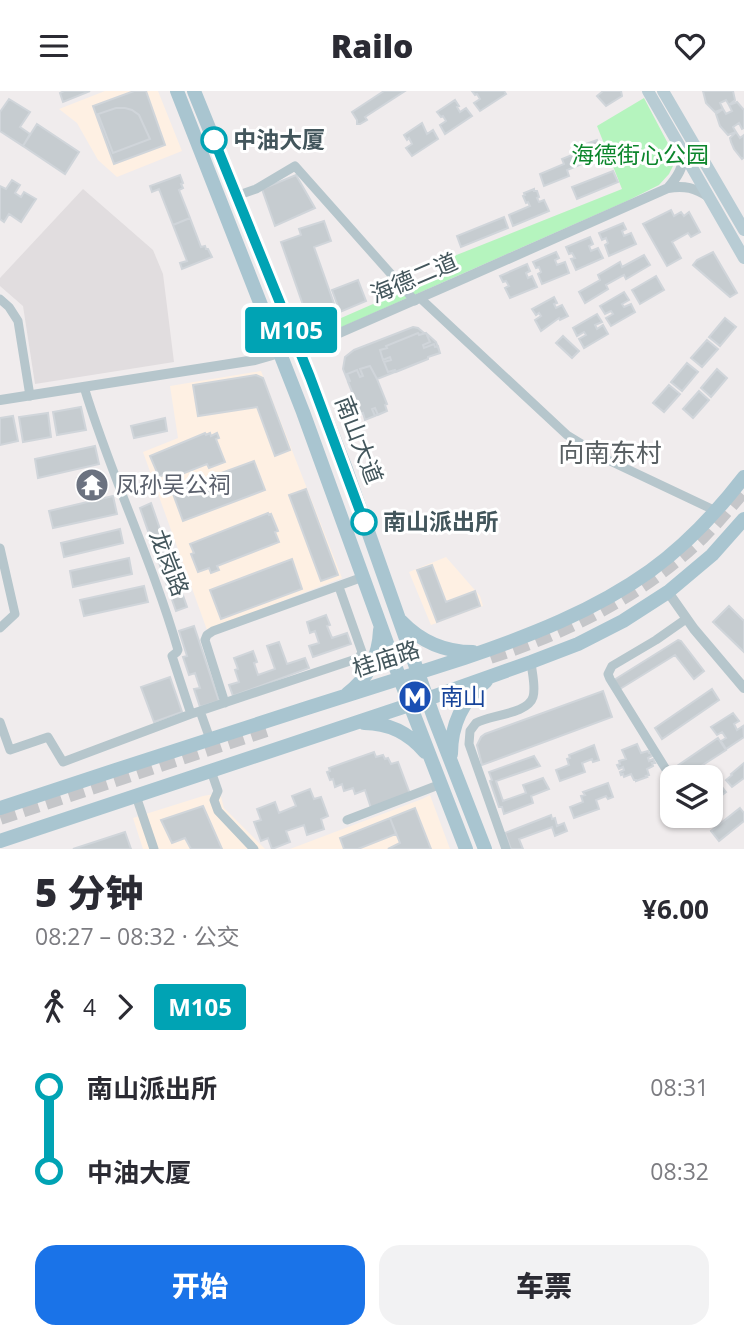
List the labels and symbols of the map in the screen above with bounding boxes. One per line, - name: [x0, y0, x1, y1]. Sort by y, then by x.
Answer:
- place label: 中油大厦: [233, 123, 325, 155]
- marker: 中油大厦: [201, 127, 227, 153]
- park label: 海德街心公园: [571, 138, 709, 170]
- street label: 海德二道: [365, 244, 462, 310]
- line badge: M105: [242, 307, 340, 353]
- street label: 南山大道: [329, 391, 391, 488]
- district label: 向南东村: [558, 434, 662, 470]
- temple icon: 凤孙吴公祠: [73, 466, 111, 504]
- place label: 凤孙吴公祠: [116, 468, 231, 500]
- place label: 南山派出所: [383, 505, 498, 537]
- marker: 南山派出所: [351, 509, 377, 535]
- street label: 龙岗路: [143, 525, 197, 601]
- street label: 桂庙路: [348, 632, 423, 684]
- metro station icon: 南山: [396, 678, 434, 716]
- place label: 南山: [440, 680, 486, 712]

